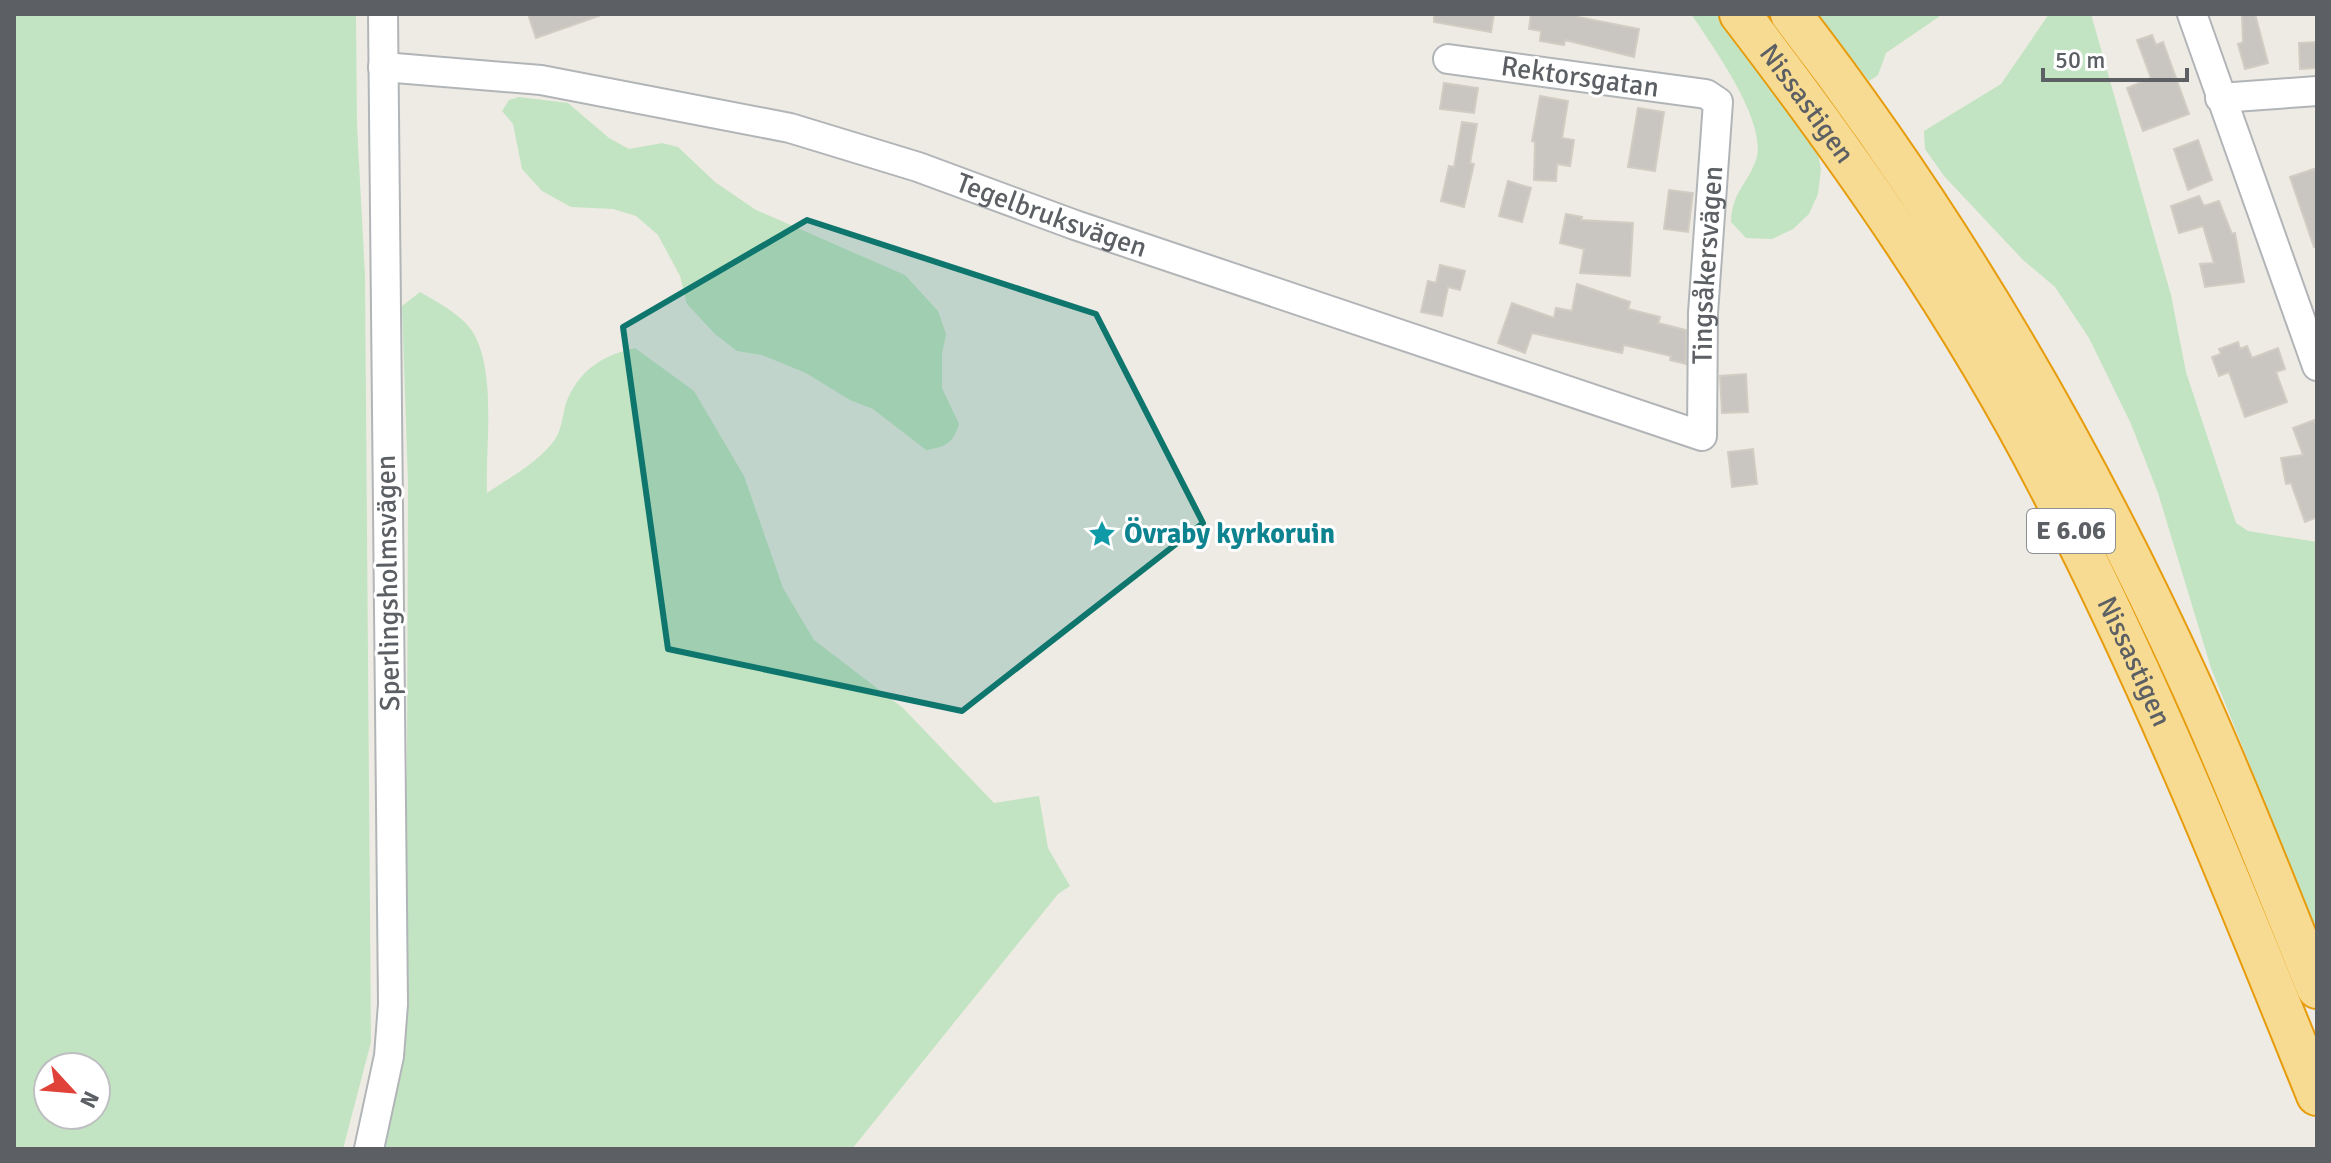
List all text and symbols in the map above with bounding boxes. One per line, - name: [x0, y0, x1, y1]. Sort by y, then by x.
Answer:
- scale bar: [2043, 32, 2187, 82]
- street label: Nissastigen: [1752, 37, 1862, 170]
- text: 50 m: [2055, 45, 2105, 75]
- street label: Rektorsgatan: [1499, 49, 1661, 105]
- street label: Tingsåkersvägen: [1686, 165, 1730, 364]
- street label: Tegelbruksvägen: [952, 166, 1151, 265]
- street label: Sperlingsholmsvägen: [369, 455, 407, 711]
- road number: E 6.06: [2027, 509, 2115, 553]
- place label: Övraby kyrkoruin: [1124, 517, 1335, 551]
- place icon: Övraby kyrkoruin: [1087, 519, 1117, 549]
- street label: Nissastigen: [2090, 591, 2179, 732]
- north arrow: [32, 1051, 112, 1131]
- text: N: [74, 1087, 105, 1112]

